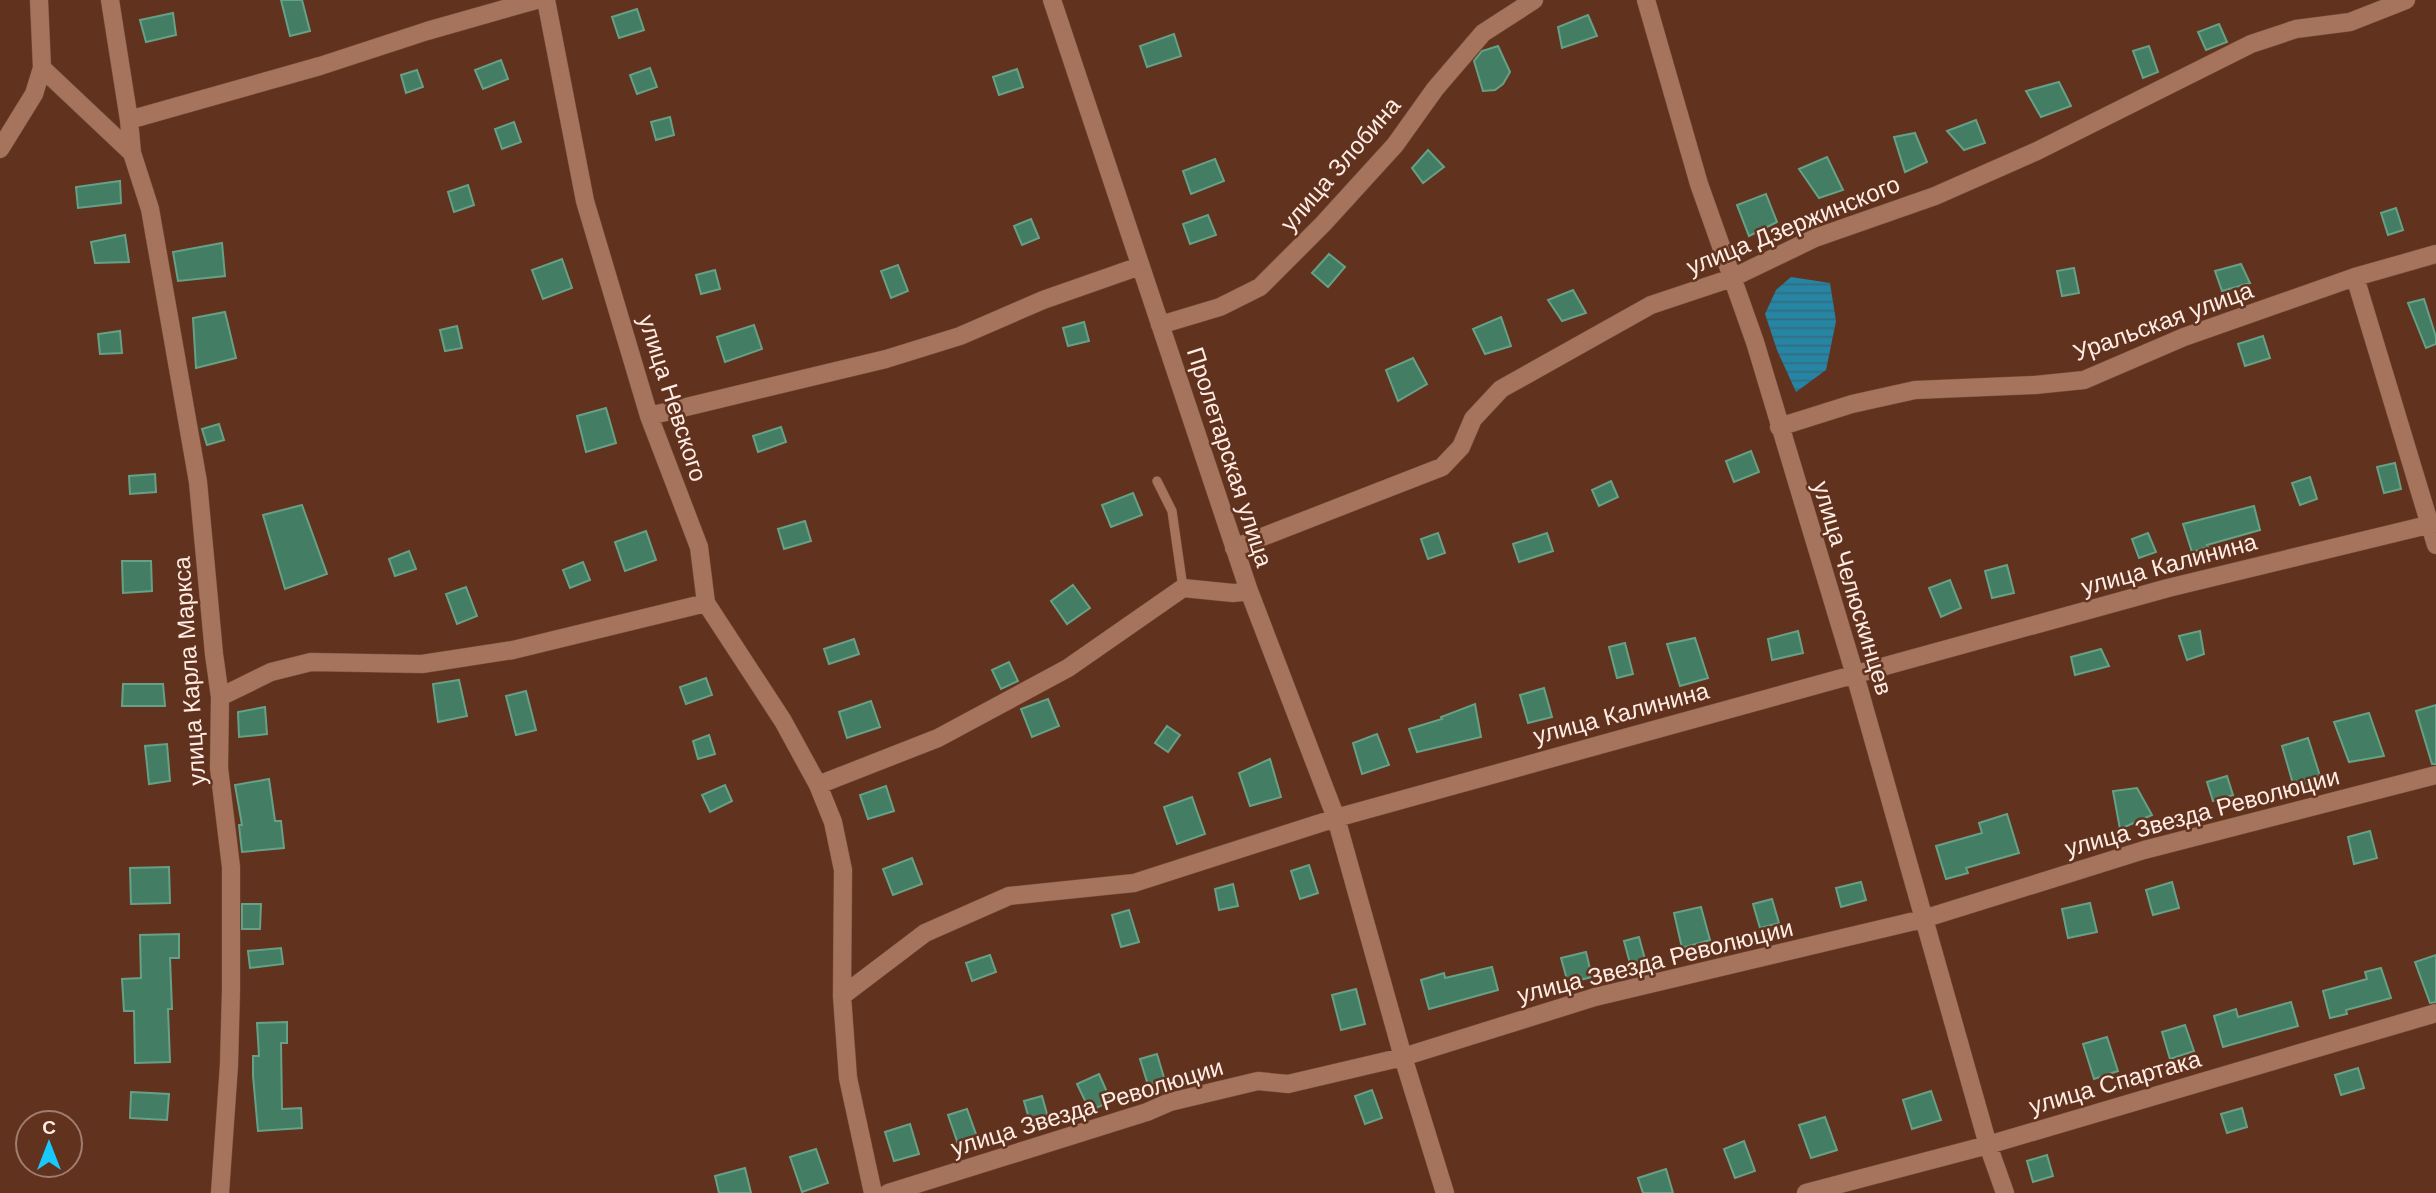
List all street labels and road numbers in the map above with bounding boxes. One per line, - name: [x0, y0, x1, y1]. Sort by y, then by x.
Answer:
- street label: улица Злобина: [1275, 91, 1406, 236]
- street label: улица Дзержинского: [1682, 170, 1904, 280]
- street label: Уральская улица: [2069, 276, 2257, 366]
- street label: улица Невского: [633, 311, 713, 485]
- street label: Пролетарская улица: [1182, 344, 1278, 571]
- street label: улица Челюскинцев: [1808, 478, 1898, 698]
- street label: улица Калинина: [2078, 527, 2260, 600]
- street label: улица Карла Маркса: [167, 555, 210, 786]
- street label: улица Калинина: [1530, 676, 1712, 749]
- street label: улица Звезда Революции: [2062, 762, 2342, 862]
- street label: улица Звезда Революции: [1514, 914, 1796, 1008]
- street label: улица Спартака: [2026, 1044, 2205, 1119]
- street label: улица Звезда Революции: [948, 1053, 1226, 1161]

